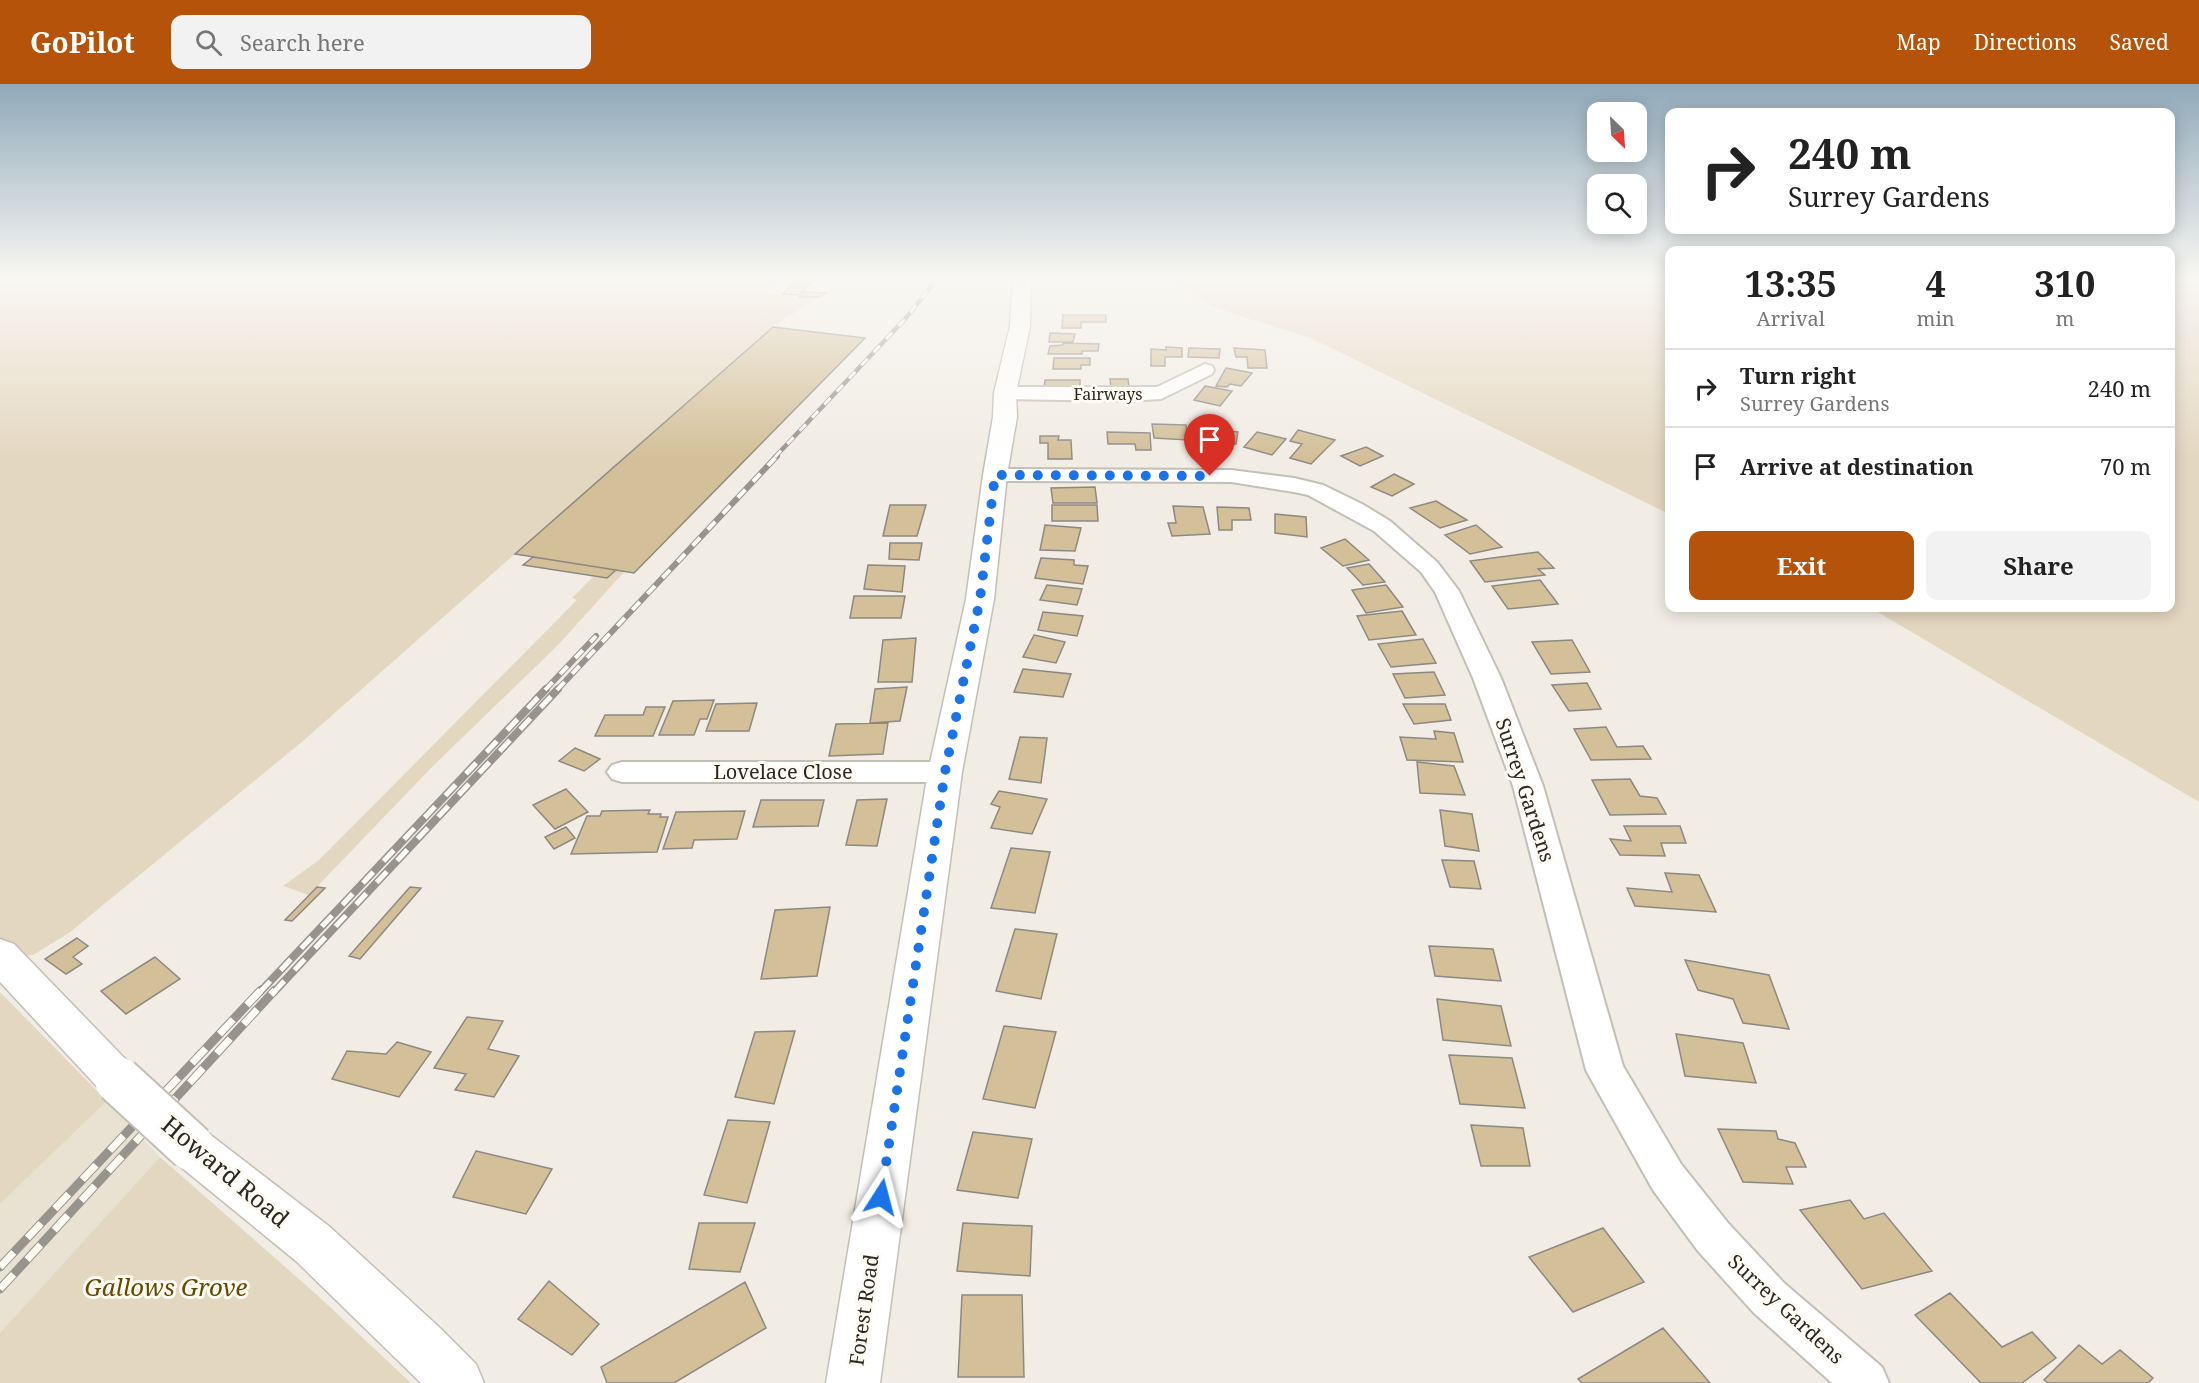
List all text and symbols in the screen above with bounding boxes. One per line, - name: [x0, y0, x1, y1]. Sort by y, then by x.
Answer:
- search box: [171, 15, 591, 69]
- text: GoPilot: [30, 23, 135, 61]
- icon: search: [192, 26, 225, 59]
- text: Search here: [240, 27, 365, 57]
- text: Map: [1896, 28, 1941, 56]
- text: Directions: [1974, 28, 2076, 56]
- text: Saved: [2109, 28, 2169, 56]
- north arrow: [1587, 102, 1647, 162]
- map controls: [1587, 102, 1647, 234]
- text: 240 m: [1788, 124, 1912, 181]
- icon: right: [1689, 132, 1767, 210]
- button: search: [1587, 174, 1647, 234]
- text: Surrey Gardens: [1788, 178, 1990, 215]
- text: 13:35: [1745, 259, 1837, 308]
- text: 4: [1925, 259, 1946, 308]
- text: 310: [2034, 259, 2095, 308]
- text: Arrival: [1757, 305, 1825, 332]
- text: min: [1917, 305, 1955, 332]
- text: m: [2055, 305, 2074, 332]
- text: Turn right: [1740, 360, 1856, 390]
- icon: right: [1689, 372, 1722, 405]
- text: 240 m: [2088, 373, 2151, 403]
- street label: Fairways: [1073, 383, 1143, 405]
- text: Surrey Gardens: [1740, 390, 1889, 417]
- pin: [1184, 414, 1235, 476]
- icon: arrive: [1193, 423, 1226, 456]
- icon: arrive: [1689, 450, 1722, 483]
- text: Arrive at destination: [1740, 451, 1974, 481]
- text: 70 m: [2100, 451, 2151, 481]
- button: Exit: [1689, 531, 1914, 600]
- button: Share: [1926, 531, 2151, 600]
- street label: Surrey Gardens: [1490, 715, 1561, 865]
- street label: Lovelace Close: [713, 758, 853, 785]
- street label: Howard Road: [155, 1108, 297, 1234]
- position arrow: [849, 1165, 913, 1229]
- street label: Surrey Gardens: [1722, 1248, 1850, 1369]
- street label: Forest Road: [842, 1253, 885, 1367]
- park label: Gallows Grove: [85, 1270, 248, 1303]

